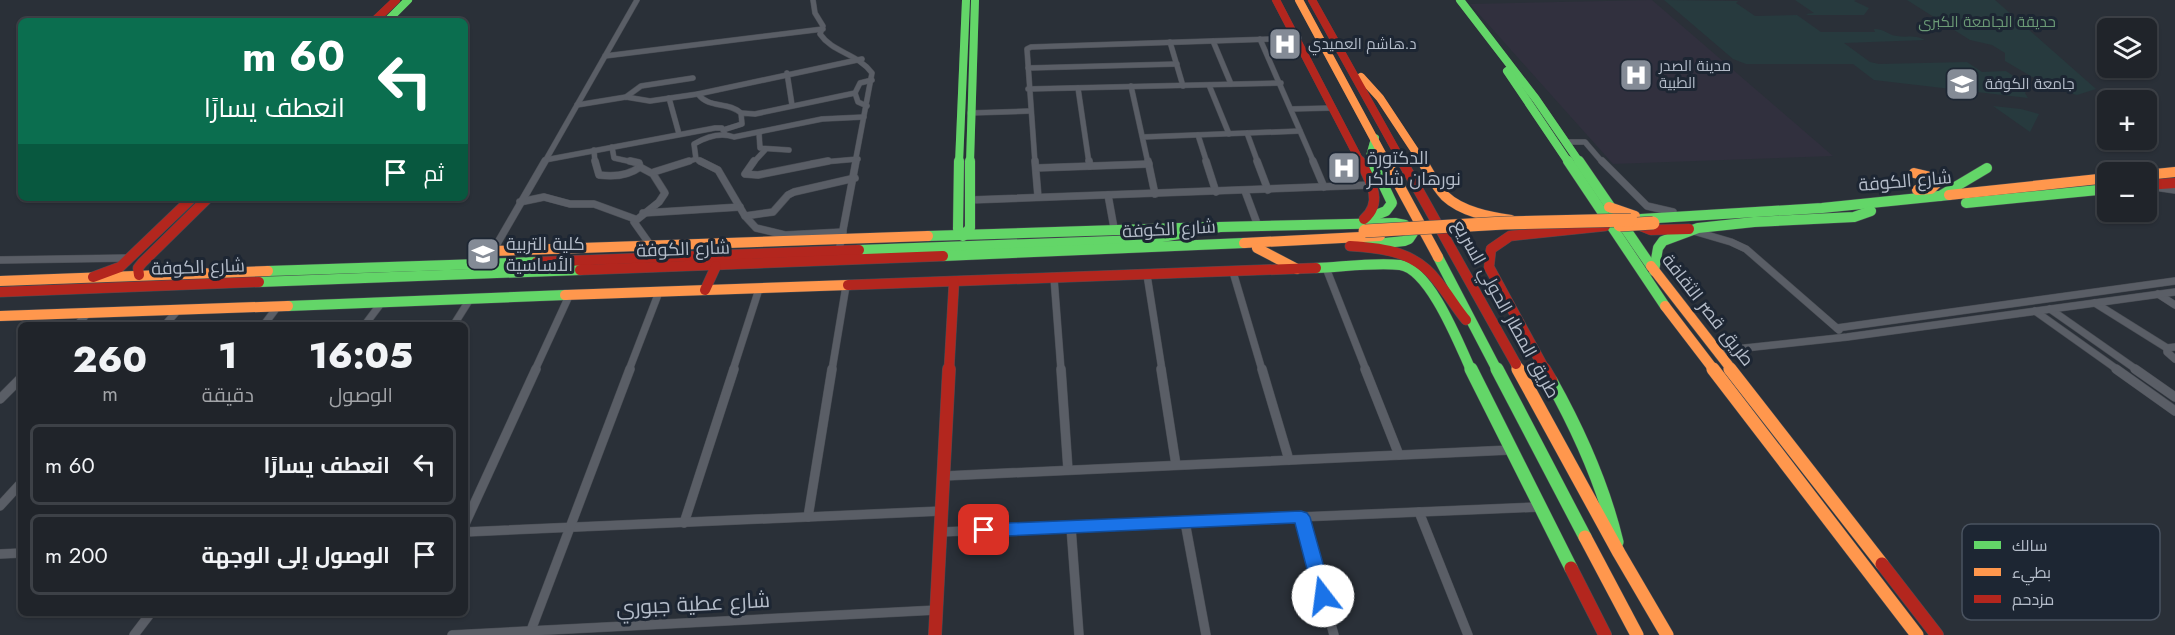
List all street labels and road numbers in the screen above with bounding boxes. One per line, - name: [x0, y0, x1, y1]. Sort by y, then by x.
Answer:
- street label: شارع الكوفة: [1857, 164, 1953, 198]
- street label: شارع الكوفة: [1122, 214, 1216, 244]
- street label: طريق المطار الحولي السريع: [1445, 215, 1566, 403]
- street label: شارع الكوفة: [636, 234, 730, 264]
- street label: طريق قصر الثقافة: [1656, 248, 1760, 372]
- street label: شارع الكوفة: [151, 252, 245, 282]
- street label: شارع عطية جبوري: [615, 585, 771, 624]

